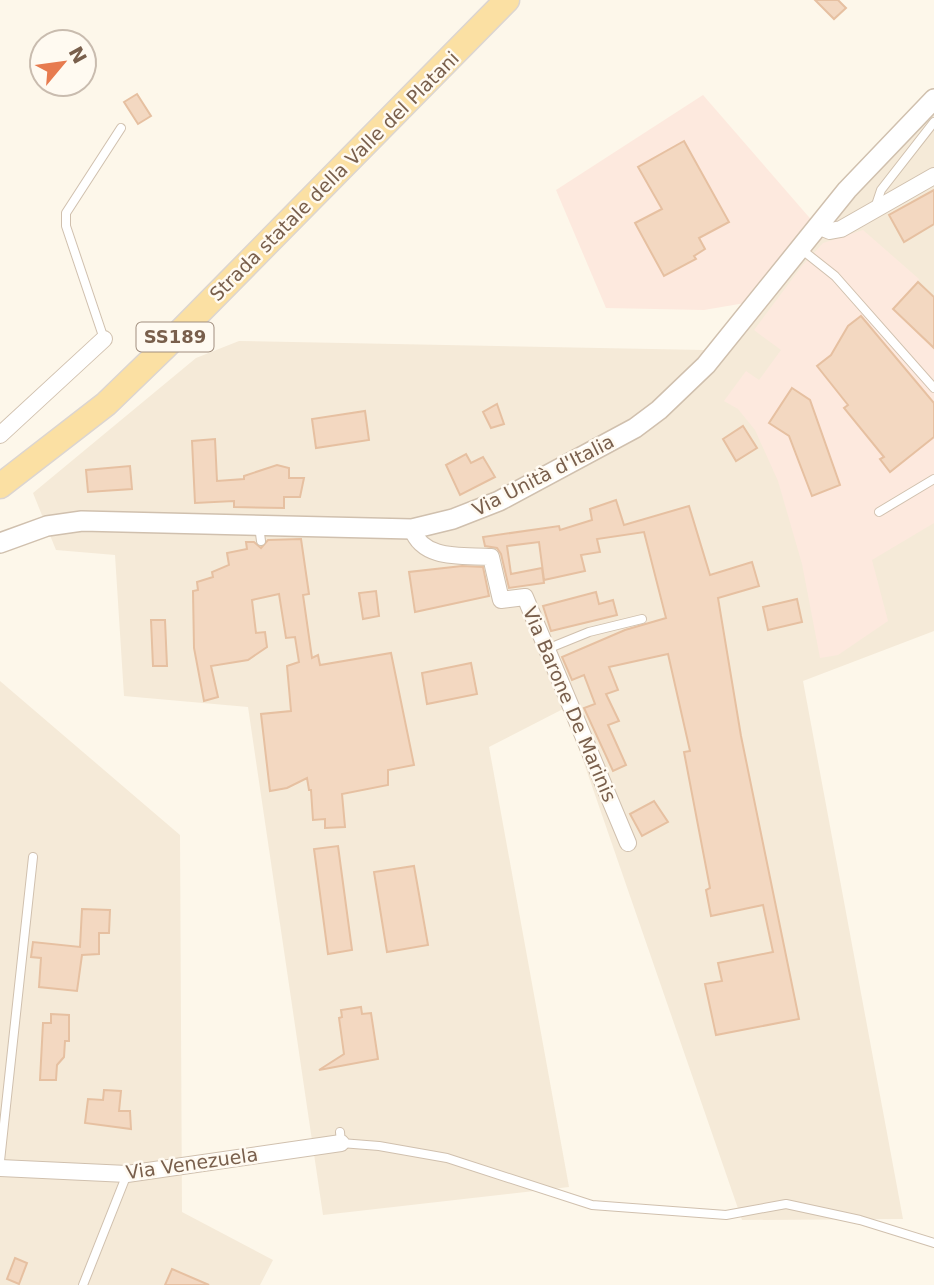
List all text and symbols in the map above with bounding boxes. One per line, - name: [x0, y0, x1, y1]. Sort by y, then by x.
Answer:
- north arrow: [28, 28, 98, 98]
- text: N: [64, 42, 91, 67]
- street label: Strada statale della Valle del Platani: [205, 47, 463, 305]
- road number: SS189: [136, 323, 214, 352]
- street label: Via Unità d'Italia: [468, 430, 618, 520]
- street label: Via Barone De Marinis: [519, 603, 621, 805]
- street label: Via Venezuela: [125, 1143, 259, 1183]

